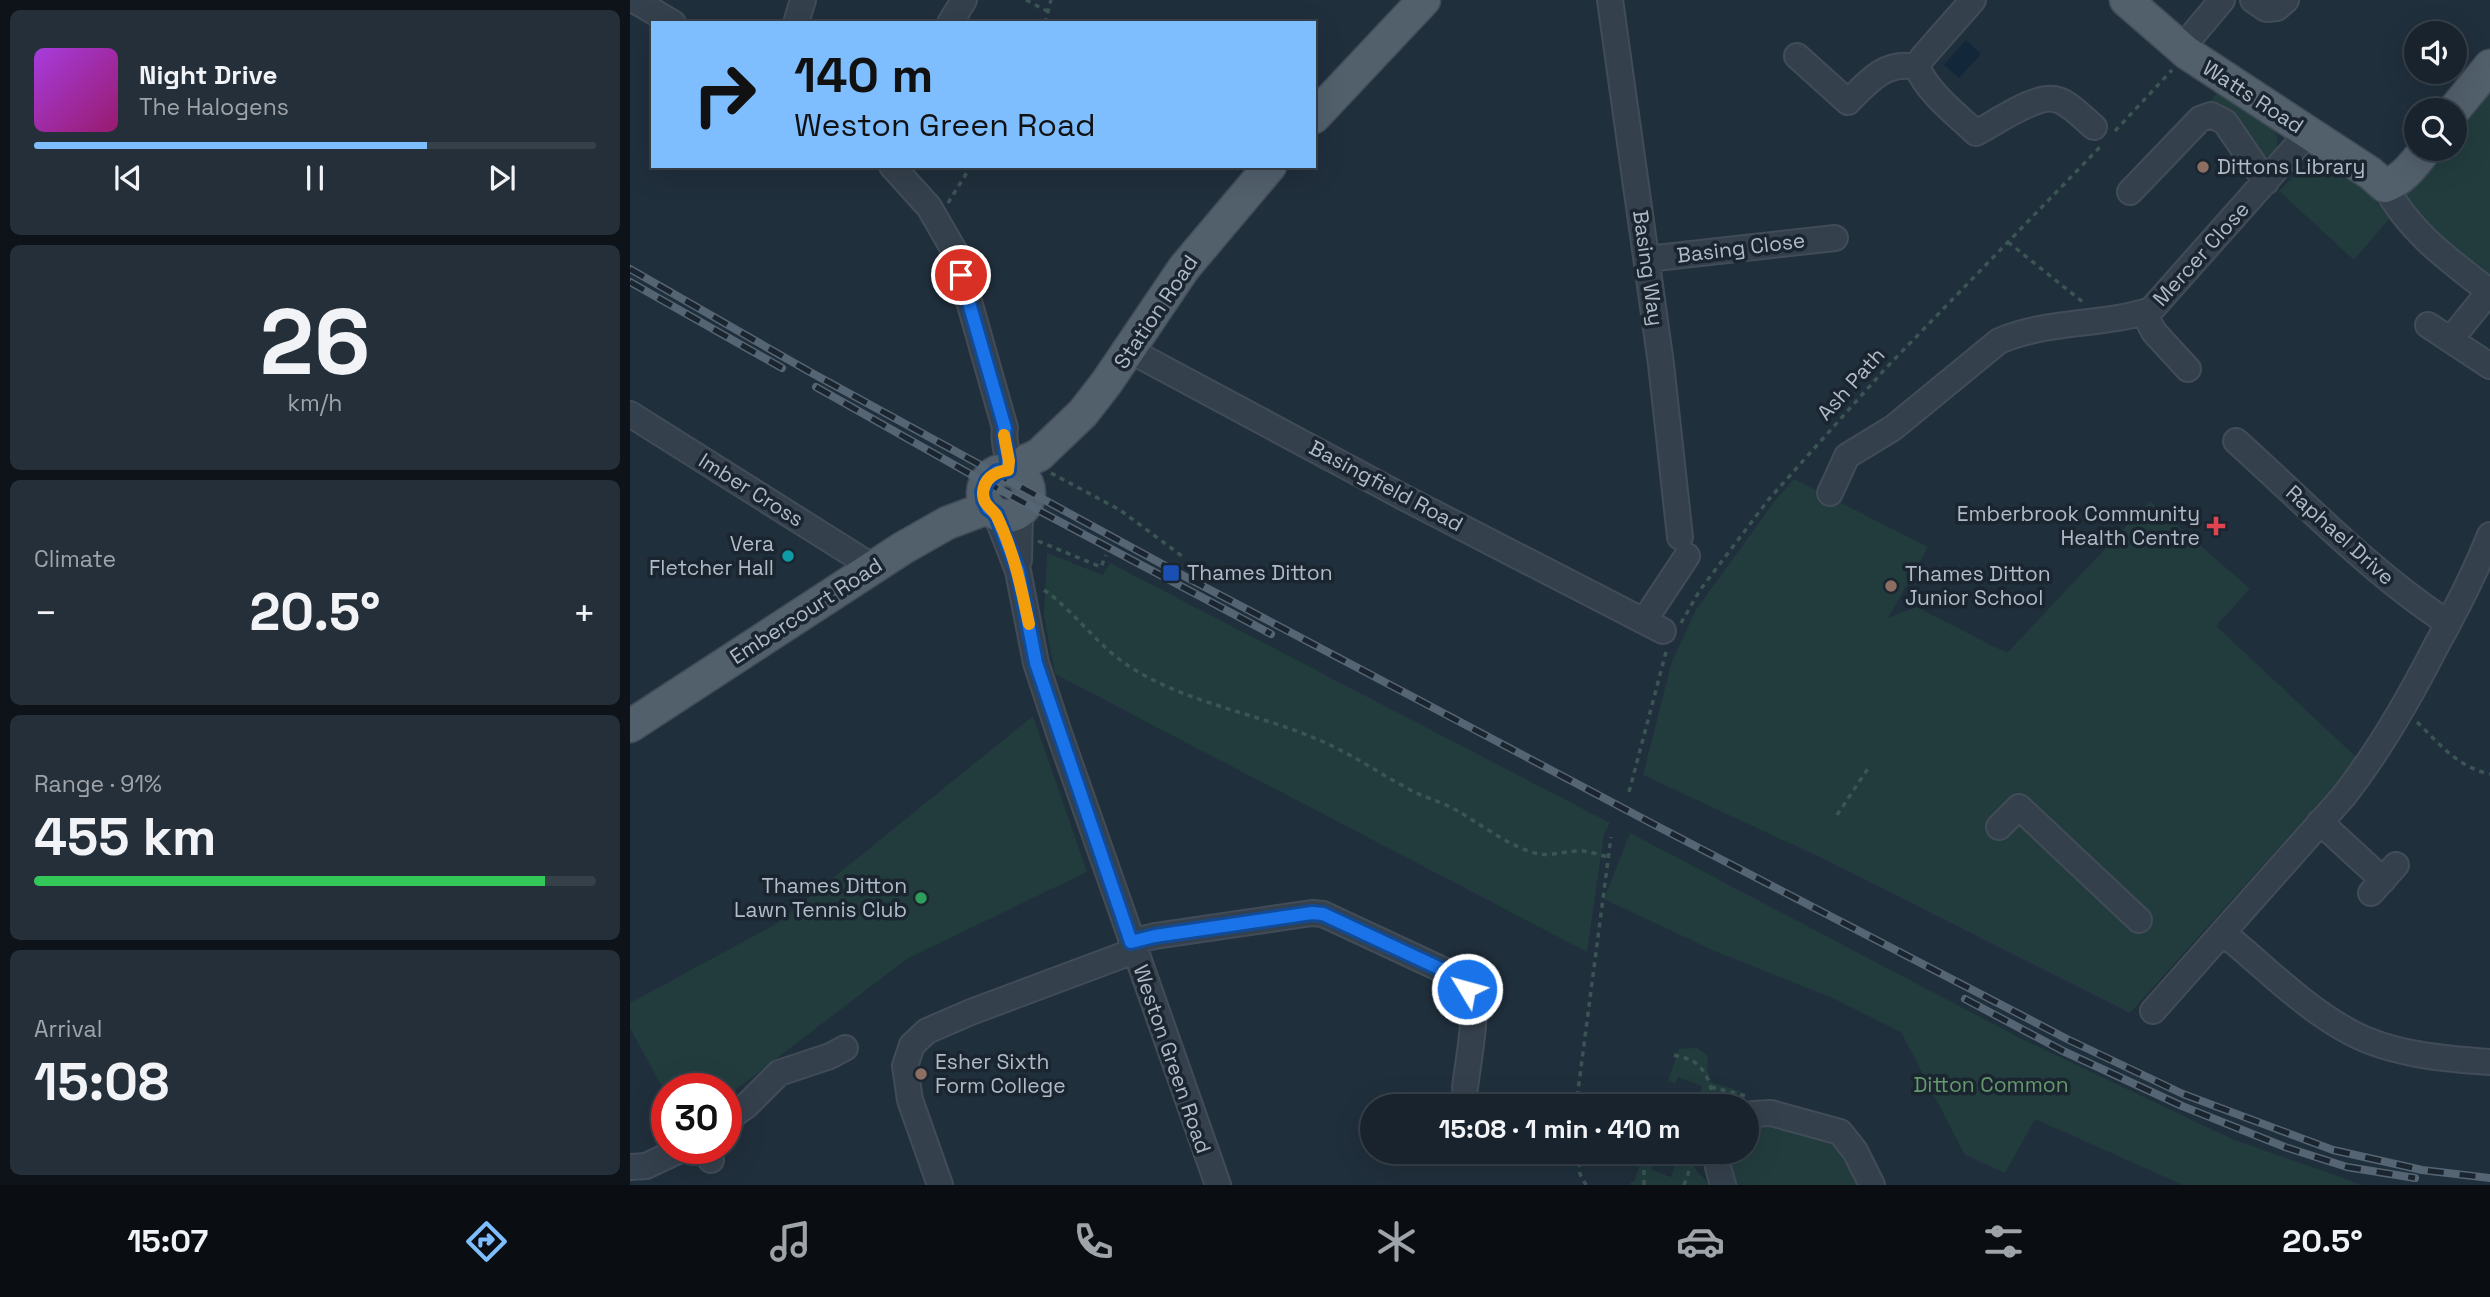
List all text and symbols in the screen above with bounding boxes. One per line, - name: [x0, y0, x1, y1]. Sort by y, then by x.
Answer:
- map controls: [2404, 21, 2467, 161]
- button: sound: [2404, 21, 2467, 84]
- text: 140 m: [794, 44, 933, 106]
- icon: right: [679, 49, 770, 140]
- street label: Watts Road: [2198, 54, 2309, 139]
- text: Night Drive: [139, 58, 277, 92]
- text: The Halogens: [139, 92, 289, 122]
- button: search: [2404, 98, 2467, 161]
- text: Weston Green Road: [794, 105, 1096, 145]
- place label: Dittons Library: [2217, 153, 2365, 180]
- icon: previous: [109, 159, 147, 197]
- icon: pause: [296, 159, 334, 197]
- icon: next: [483, 159, 521, 197]
- marker: Dittons Library: [2195, 159, 2211, 175]
- street label: Mercer Close: [2147, 196, 2255, 312]
- street label: Basing Way: [1627, 208, 1670, 328]
- street label: Basing Close: [1675, 226, 1807, 269]
- pin: [931, 245, 991, 305]
- street label: Station Road: [1108, 250, 1204, 374]
- icon: arrive: [942, 256, 980, 294]
- text: 26: [260, 284, 370, 401]
- street label: Ash Path: [1811, 342, 1890, 426]
- text: km/h: [288, 388, 342, 418]
- street label: Basingfield Road: [1305, 434, 1468, 537]
- street label: Imber Cross: [694, 447, 809, 532]
- street label: Raphael Drive: [2280, 479, 2400, 590]
- place label: Emberbrook Community Health Centre: [1957, 500, 2200, 551]
- marker: Emberbrook Community Health Centre: [2206, 516, 2226, 536]
- place label: Vera Fletcher Hall: [649, 530, 774, 581]
- text: Climate: [34, 544, 116, 574]
- marker: Vera Fletcher Hall: [780, 548, 796, 564]
- street label: Embercourt Road: [724, 551, 887, 670]
- place label: Thames Ditton: [1187, 559, 1333, 586]
- place label: Thames Ditton Junior School: [1905, 560, 2051, 611]
- marker: Thames Ditton: [1161, 563, 1181, 583]
- marker: Thames Ditton Junior School: [1883, 578, 1899, 594]
- text: 20.5°: [249, 579, 381, 645]
- text: −: [34, 589, 58, 637]
- text: +: [572, 589, 596, 637]
- text: Range · 91%: [34, 769, 162, 799]
- text: 455 km: [34, 804, 216, 870]
- place label: Thames Ditton Lawn Tennis Club: [734, 872, 907, 923]
- marker: Thames Ditton Lawn Tennis Club: [913, 890, 929, 906]
- position arrow: [1430, 952, 1504, 1026]
- street label: Weston Green Road: [1127, 961, 1217, 1157]
- text: Arrival: [34, 1014, 102, 1044]
- place label: Esher Sixth Form College: [935, 1048, 1066, 1099]
- text: 15:08: [34, 1049, 169, 1115]
- marker: Esher Sixth Form College: [913, 1066, 929, 1082]
- park label: Ditton Common: [1913, 1071, 2069, 1098]
- speed limit sign: 30: [651, 1073, 742, 1164]
- text: 15:08 · 1 min · 410 m: [1439, 1112, 1680, 1146]
- icon: directions: [462, 1217, 511, 1266]
- icon: music: [766, 1217, 815, 1266]
- icon: phone: [1069, 1217, 1118, 1266]
- icon: climate: [1372, 1217, 1421, 1266]
- icon: car: [1676, 1217, 1725, 1266]
- icon: filters: [1979, 1217, 2028, 1266]
- text: 15:07: [127, 1221, 208, 1261]
- text: 20.5°: [2282, 1221, 2363, 1261]

